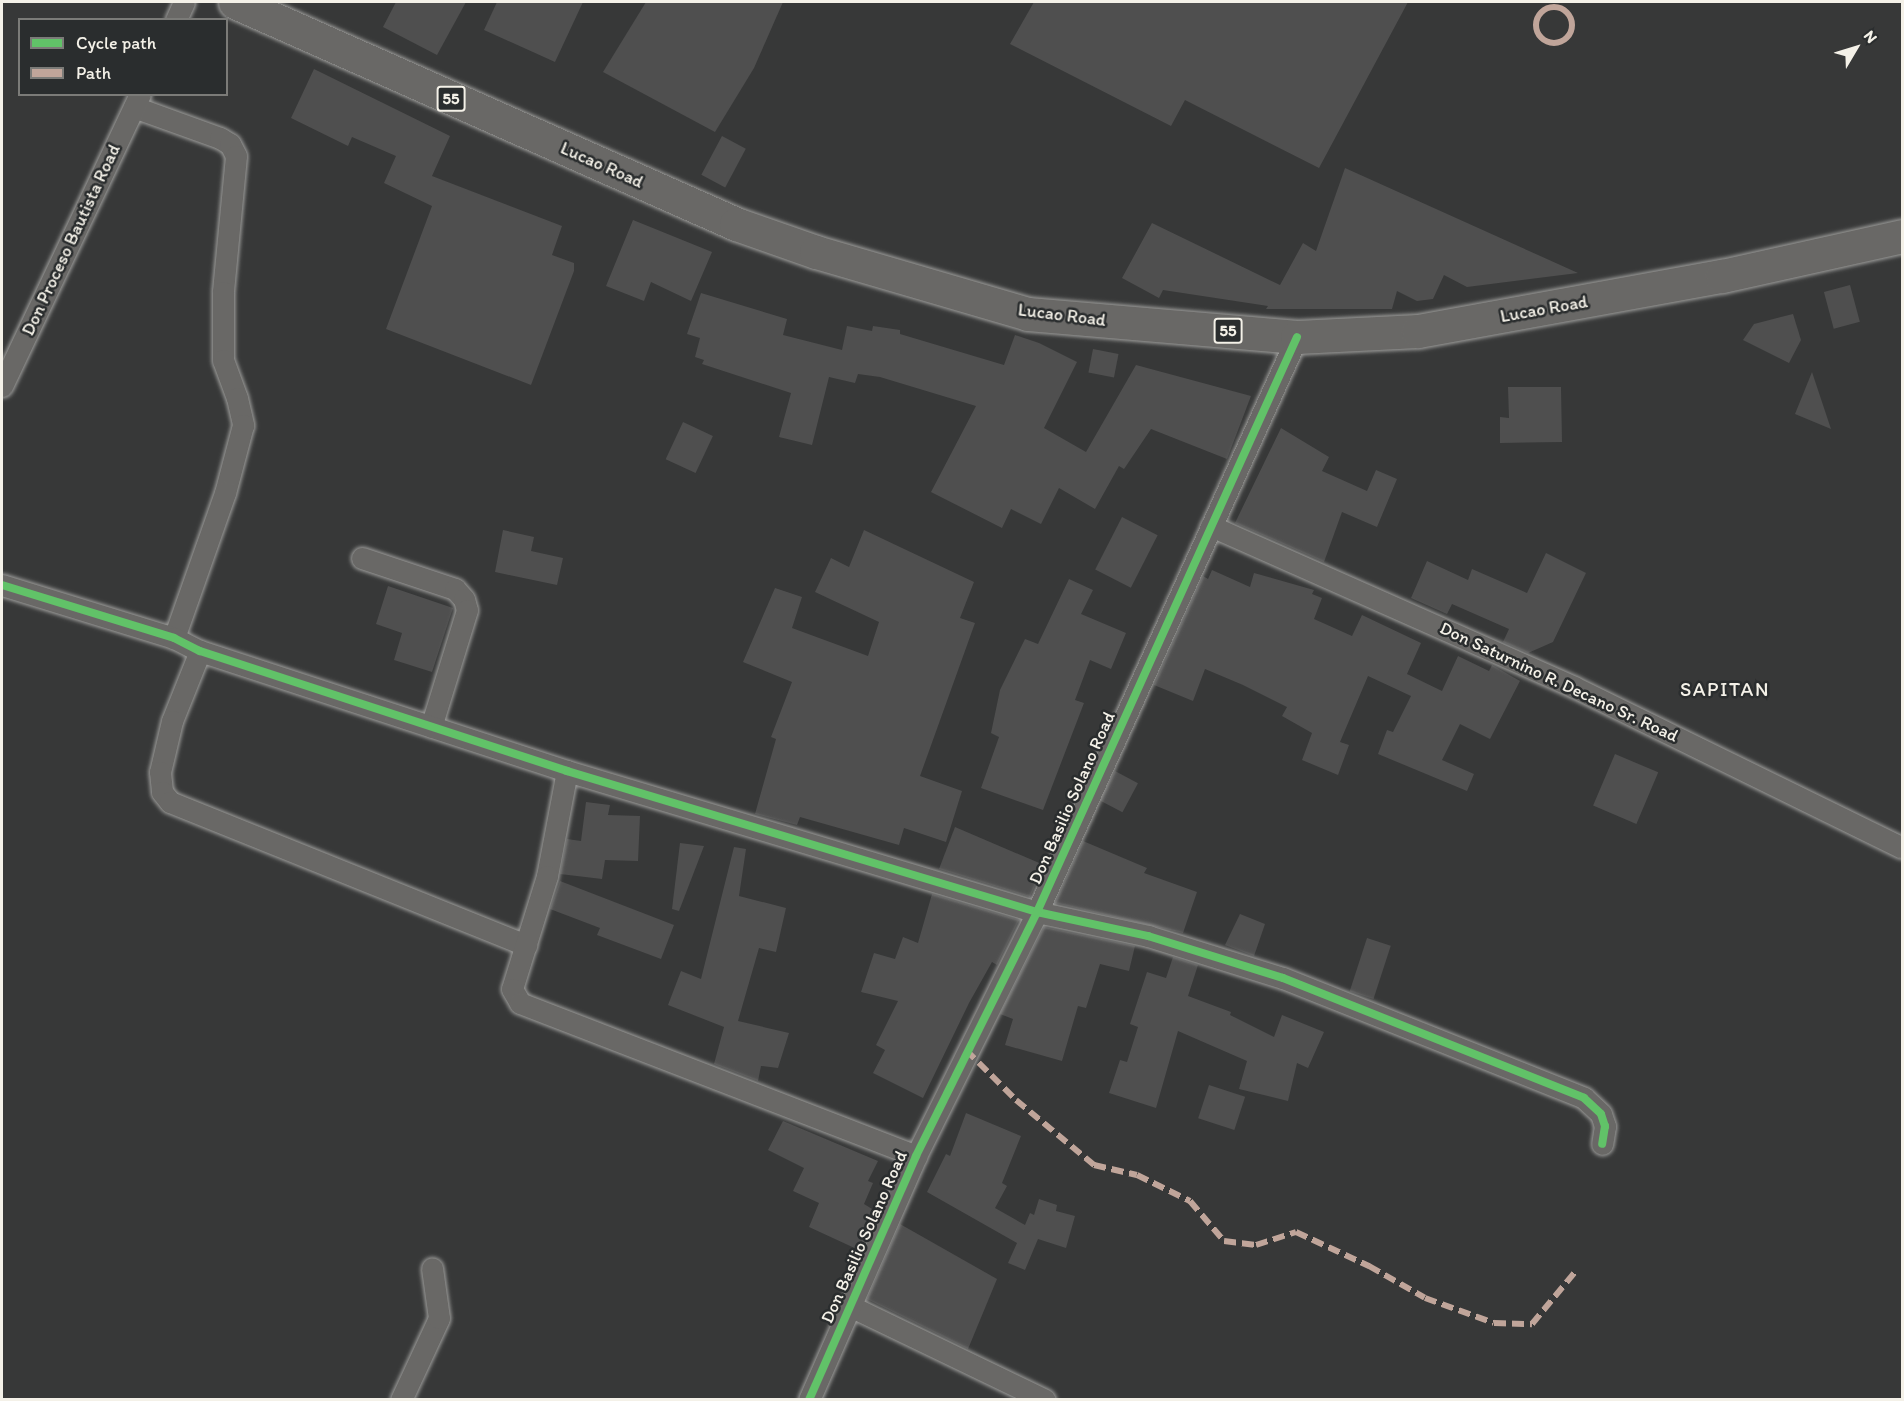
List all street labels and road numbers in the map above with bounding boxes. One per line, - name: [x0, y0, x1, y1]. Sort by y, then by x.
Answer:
- road number: 55: [436, 86, 466, 112]
- street label: Lucao Road: [557, 137, 647, 193]
- street label: Don Proceso Bautista Road: [17, 141, 125, 339]
- street label: Lucao Road: [1499, 291, 1589, 327]
- street label: Lucao Road: [1017, 299, 1107, 331]
- road number: 55: [1213, 318, 1243, 344]
- street label: Don Saturnino R. Decano Sr. Road: [1436, 617, 1682, 747]
- street label: Don Basilio Solano Road: [1024, 708, 1120, 888]
- street label: Don Basilio Solano Road: [816, 1147, 912, 1327]

